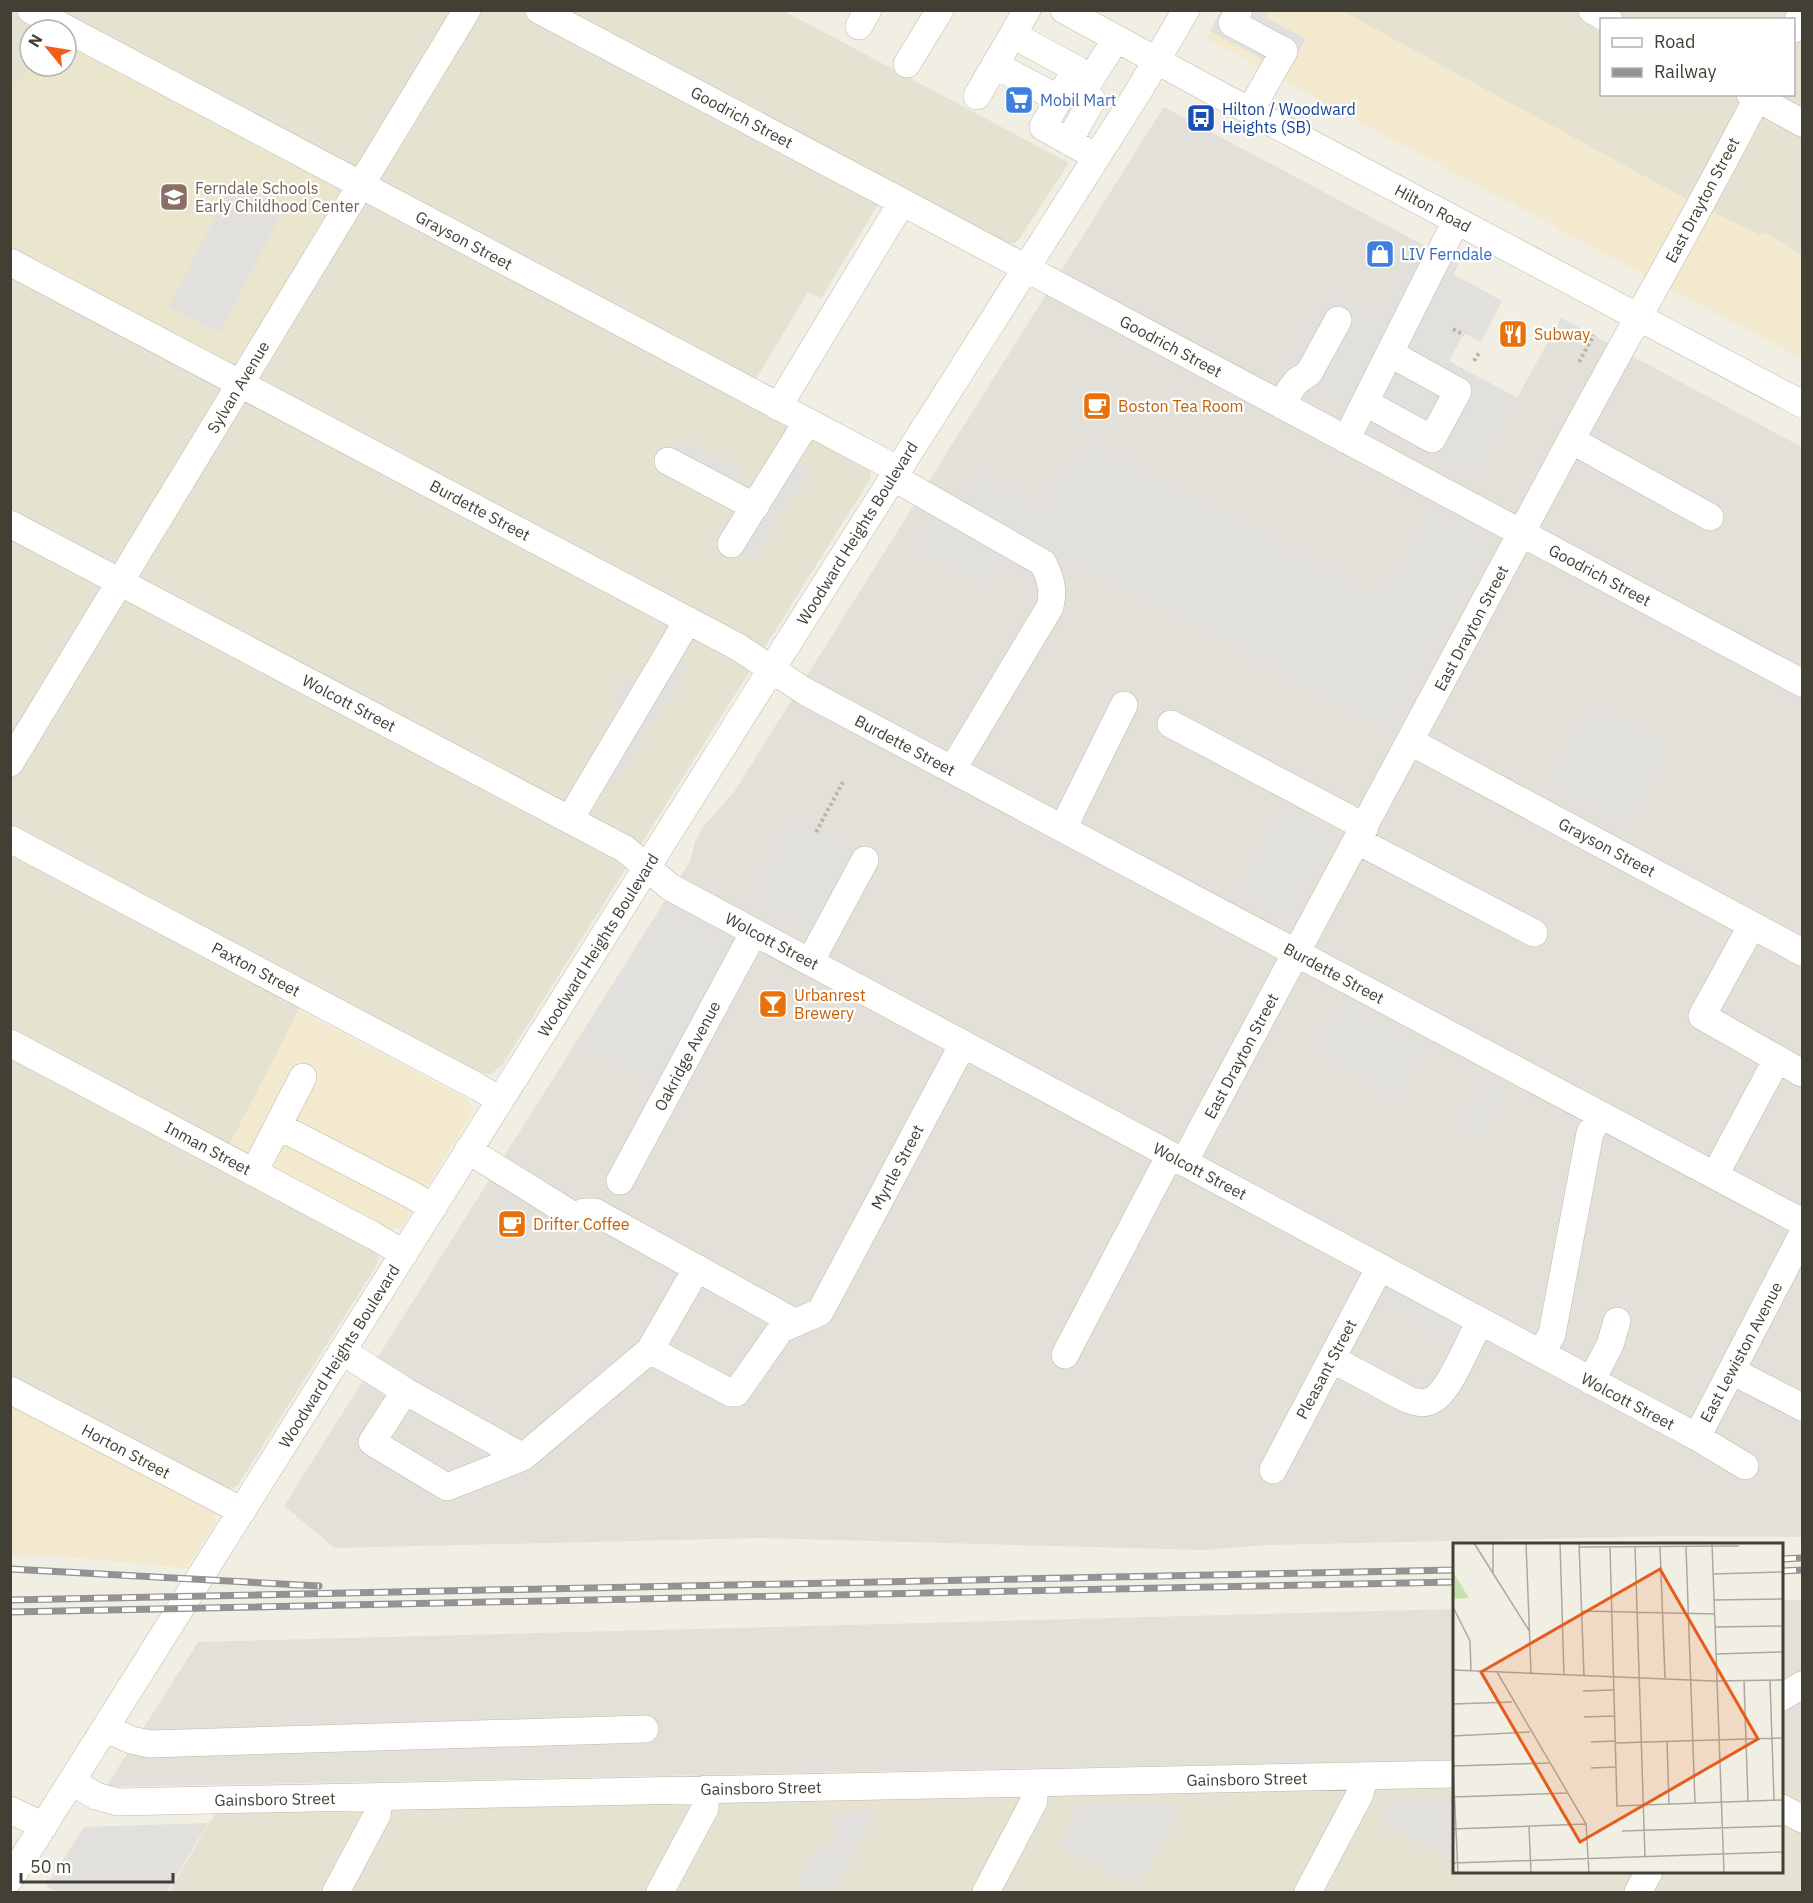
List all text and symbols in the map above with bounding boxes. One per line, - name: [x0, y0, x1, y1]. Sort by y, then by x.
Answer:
- north arrow: [18, 18, 78, 78]
- legend: [1600, 18, 1795, 96]
- text: N: [23, 30, 47, 51]
- text: Road: [1654, 30, 1695, 53]
- text: Railway: [1654, 60, 1716, 83]
- street label: Goodrich Street: [687, 82, 797, 152]
- supermarket icon: Mobil Mart: [1003, 84, 1035, 116]
- place label: Mobil Mart: [1040, 90, 1116, 110]
- place label: Hilton / Woodward Heights (SB): [1222, 99, 1356, 137]
- bus stop icon: Hilton / Woodward Heights (SB): [1185, 102, 1217, 134]
- street label: East Drayton Street: [1660, 134, 1744, 266]
- place label: Ferndale Schools Early Childhood Center: [195, 178, 360, 216]
- street label: Hilton Road: [1391, 180, 1475, 236]
- school or university icon: Ferndale Schools Early Childhood Center: [158, 181, 190, 213]
- street label: Grayson Street: [412, 206, 516, 274]
- shop icon: LIV Ferndale: [1364, 238, 1396, 270]
- place label: LIV Ferndale: [1401, 244, 1492, 264]
- street label: Goodrich Street: [1116, 311, 1226, 381]
- restaurant icon: Subway: [1497, 318, 1529, 350]
- place label: Subway: [1534, 324, 1590, 344]
- street label: Sylvan Avenue: [203, 337, 273, 437]
- cafe icon: Boston Tea Room: [1081, 390, 1113, 422]
- place label: Boston Tea Room: [1118, 396, 1244, 416]
- street label: Woodward Heights Boulevard: [792, 438, 922, 628]
- street label: Burdette Street: [426, 475, 534, 545]
- street label: Goodrich Street: [1545, 540, 1655, 610]
- street label: East Drayton Street: [1429, 562, 1513, 694]
- street label: Wolcott Street: [299, 670, 399, 736]
- street label: Burdette Street: [851, 710, 959, 780]
- street label: Grayson Street: [1555, 813, 1659, 881]
- street label: Woodward Heights Boulevard: [533, 850, 663, 1040]
- street label: Wolcott Street: [722, 908, 822, 974]
- street label: Paxton Street: [208, 937, 304, 1001]
- street label: Burdette Street: [1280, 938, 1388, 1008]
- place label: Urbanrest Brewery: [794, 985, 866, 1023]
- bar icon: Urbanrest Brewery: [757, 988, 789, 1020]
- street label: East Drayton Street: [1199, 990, 1283, 1122]
- street label: Oakridge Avenue: [650, 997, 725, 1114]
- street label: Inman Street: [161, 1117, 255, 1179]
- street label: Myrtle Street: [866, 1121, 928, 1213]
- street label: Wolcott Street: [1150, 1138, 1250, 1204]
- cafe icon: Drifter Coffee: [496, 1208, 528, 1240]
- place label: Drifter Coffee: [533, 1214, 630, 1234]
- street label: Woodward Heights Boulevard: [274, 1261, 404, 1451]
- street label: East Lewiston Avenue: [1695, 1278, 1787, 1426]
- street label: Pleasant Street: [1291, 1316, 1361, 1422]
- street label: Wolcott Street: [1578, 1368, 1678, 1434]
- street label: Horton Street: [78, 1419, 174, 1483]
- inset map: [1453, 1543, 1783, 1873]
- street label: Gainsboro Street: [1186, 1768, 1308, 1790]
- street label: Gainsboro Street: [700, 1777, 822, 1799]
- street label: Gainsboro Street: [214, 1788, 336, 1810]
- scale bar: [21, 1846, 172, 1884]
- text: 50 m: [30, 1855, 72, 1878]

